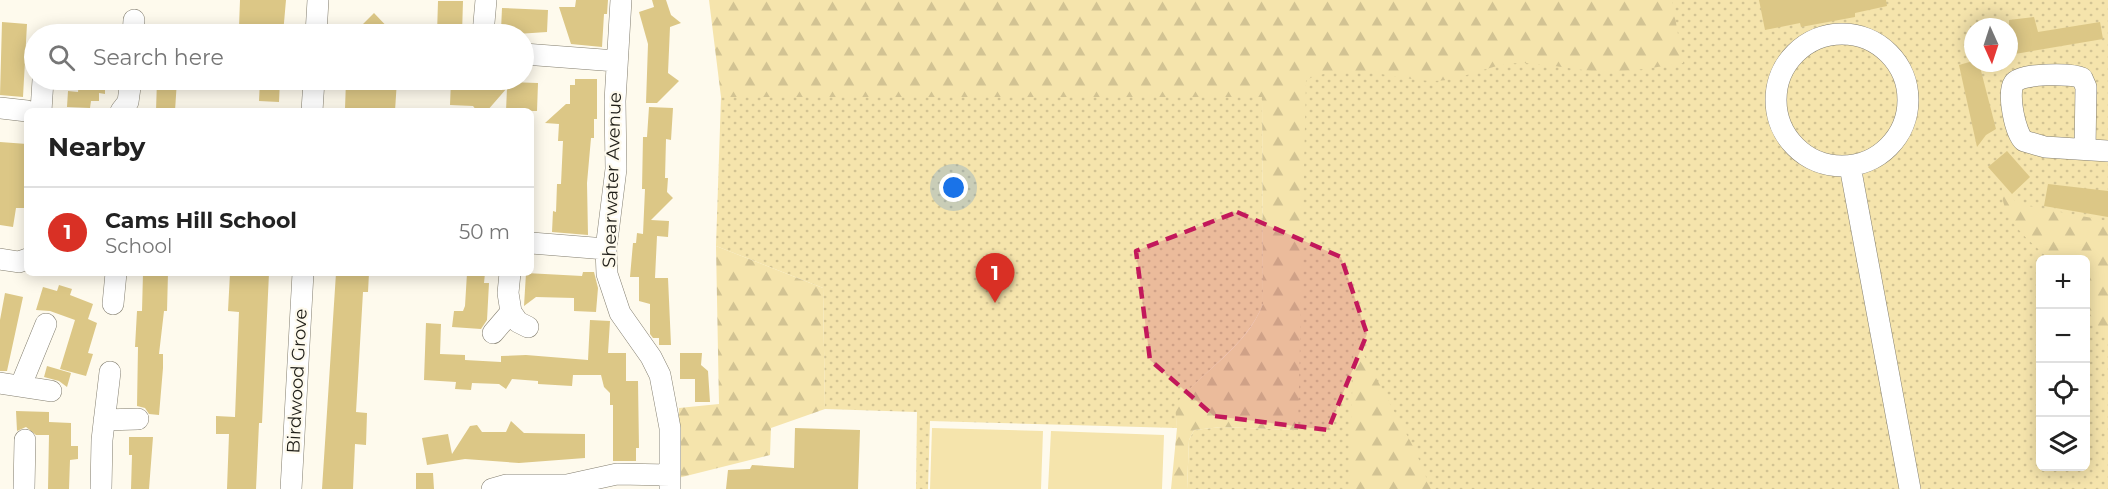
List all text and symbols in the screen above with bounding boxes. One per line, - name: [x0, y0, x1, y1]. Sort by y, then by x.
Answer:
- north arrow: [1964, 18, 2018, 72]
- search box: [24, 24, 534, 90]
- icon: search: [45, 41, 78, 74]
- text: Search here: [93, 44, 224, 71]
- street label: Shearwater Avenue: [598, 92, 626, 268]
- text: Nearby: [48, 131, 145, 163]
- your location: [939, 173, 968, 202]
- text: Cams Hill School: [105, 207, 297, 234]
- text: 1: [64, 220, 71, 244]
- text: 50 m: [459, 220, 510, 244]
- text: School: [105, 234, 172, 258]
- pin: 1: [976, 254, 1014, 303]
- map controls: [2036, 255, 2090, 471]
- button: +: [2036, 255, 2090, 309]
- street label: Birdwood Grove: [282, 308, 312, 454]
- button: −: [2036, 309, 2090, 363]
- button: locate: [2036, 363, 2090, 417]
- button: layers: [2036, 417, 2090, 471]

